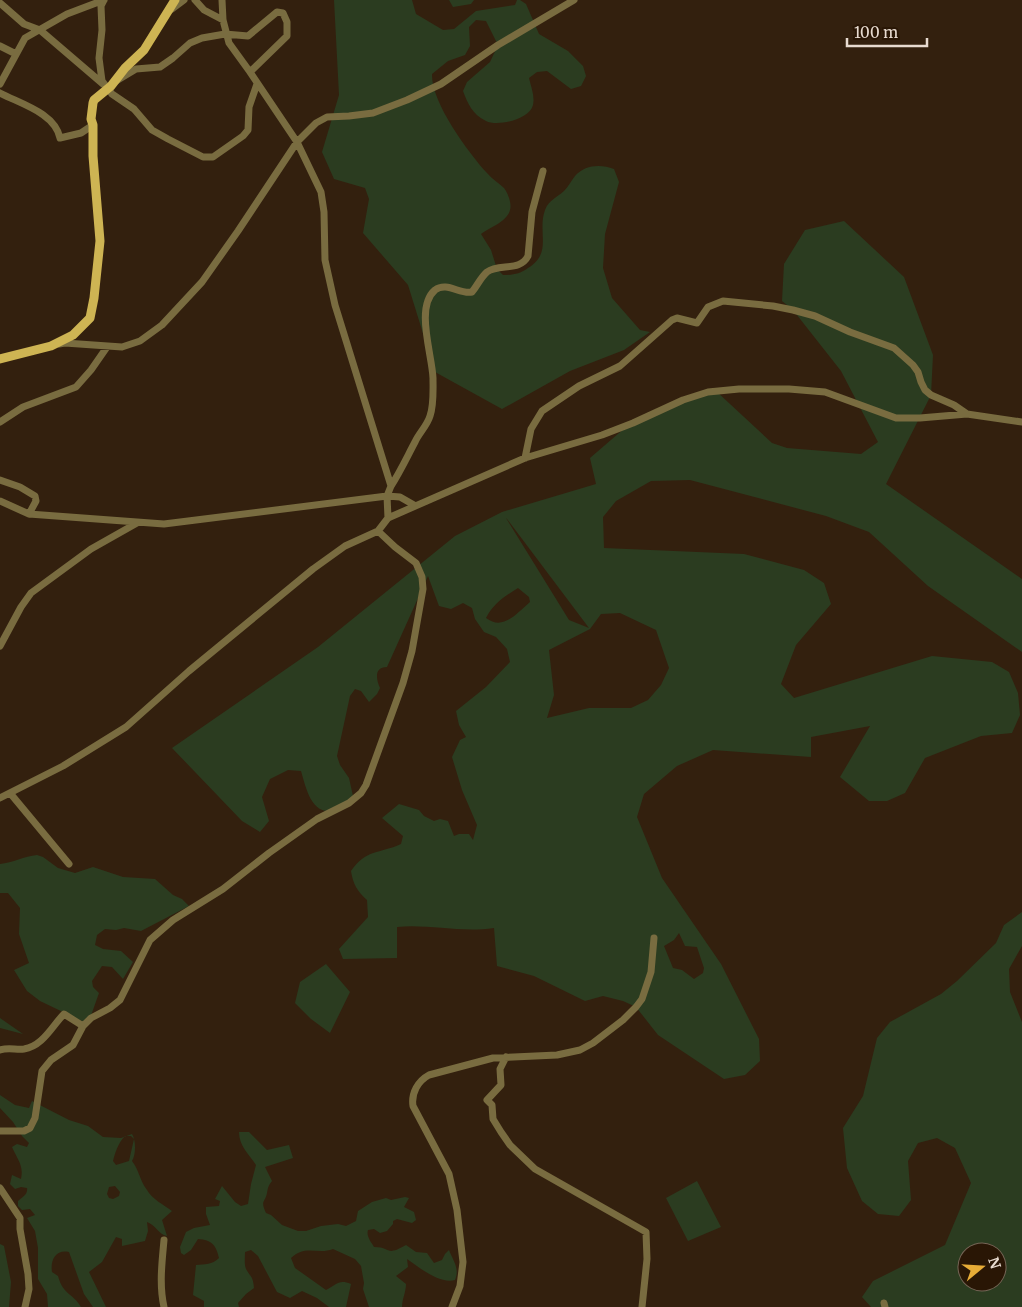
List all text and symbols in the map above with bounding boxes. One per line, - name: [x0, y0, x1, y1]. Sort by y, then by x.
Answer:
- scale bar: [847, 15, 927, 47]
- text: 100 m: [854, 23, 898, 42]
- north arrow: [957, 1242, 1007, 1292]
- text: N: [984, 1255, 1005, 1271]

